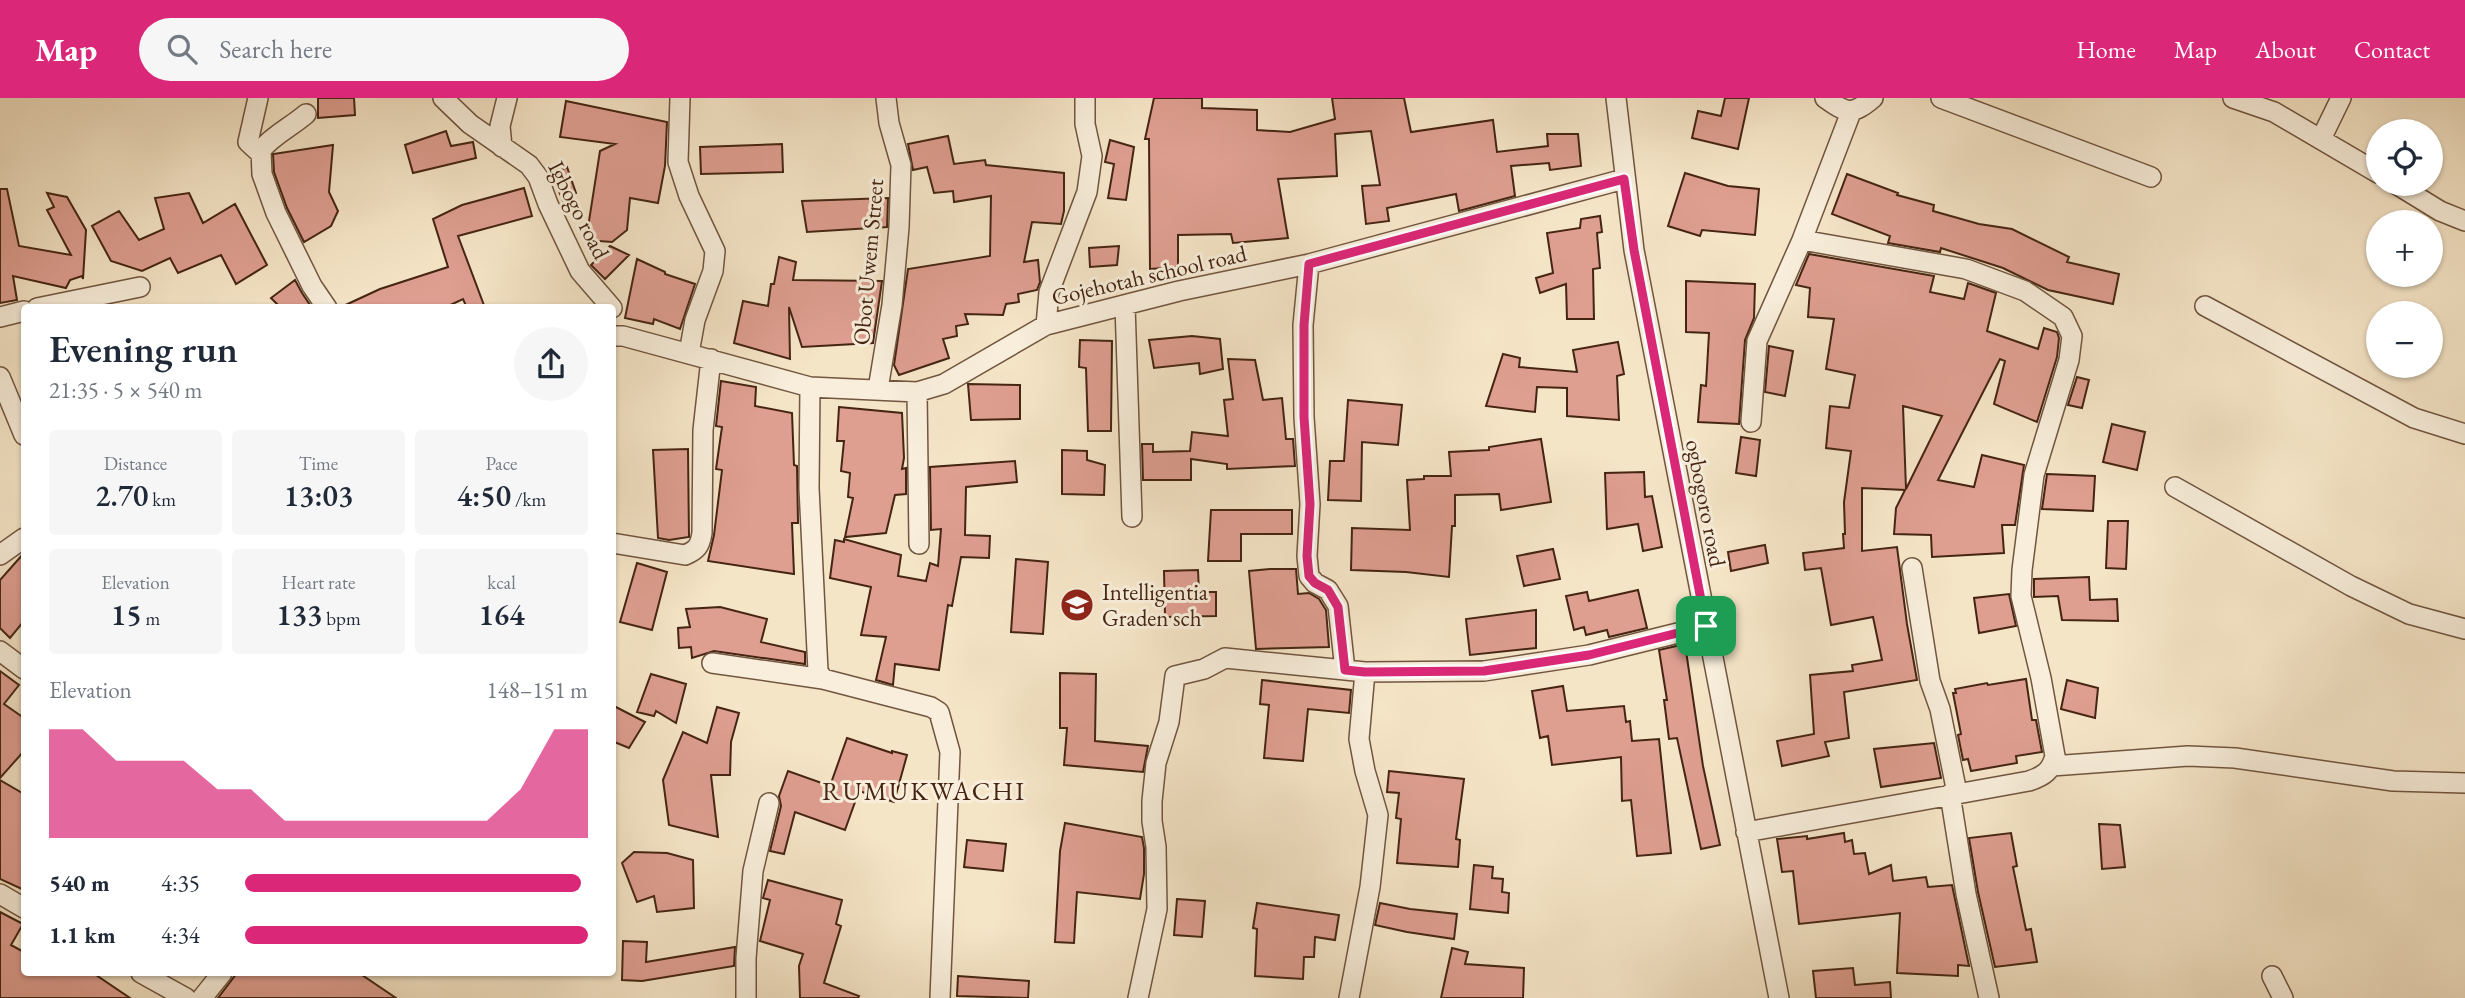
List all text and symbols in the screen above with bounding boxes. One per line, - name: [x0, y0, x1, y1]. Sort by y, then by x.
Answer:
- search box: [139, 18, 629, 81]
- text: Map: [35, 28, 97, 71]
- icon: search: [163, 30, 201, 68]
- text: Search here: [219, 32, 332, 66]
- text: Home: [2076, 34, 2136, 65]
- text: Map: [2174, 34, 2217, 65]
- text: About: [2255, 34, 2316, 65]
- text: Contact: [2354, 34, 2430, 65]
- map controls: [2366, 119, 2443, 378]
- button: locate: [2366, 119, 2443, 196]
- street label: Igbogo road: [541, 156, 617, 265]
- street label: Obot Uwem Street: [846, 177, 890, 346]
- button: +: [2366, 210, 2443, 287]
- street label: Gojehotah school road: [1049, 238, 1250, 312]
- button: −: [2366, 301, 2443, 378]
- text: Evening run: [49, 324, 238, 373]
- button: share: [514, 327, 588, 401]
- text: 21:35 · 5 × 540 m: [49, 375, 202, 405]
- street label: ogbogoro road: [1679, 437, 1733, 570]
- text: Distance: [104, 451, 167, 476]
- text: Time: [299, 451, 338, 476]
- text: Pace: [486, 451, 517, 476]
- text: 2.70: [95, 476, 148, 515]
- text: 13:03: [284, 476, 353, 515]
- text: 4:50: [457, 476, 511, 515]
- text: km: [148, 487, 176, 512]
- text: /km: [511, 487, 546, 512]
- text: Elevation: [101, 570, 170, 595]
- text: Heart rate: [282, 570, 355, 595]
- text: kcal: [487, 570, 516, 595]
- place label: Intelligentia Graden sch: [1102, 577, 1209, 633]
- school or university icon: Intelligentia Graden sch: [1058, 586, 1096, 624]
- text: 15: [111, 595, 142, 634]
- text: 133: [276, 595, 322, 634]
- text: 164: [478, 595, 525, 634]
- pin: [1676, 596, 1736, 656]
- text: m: [142, 606, 160, 631]
- text: bpm: [322, 606, 361, 631]
- icon: arrive: [1687, 607, 1725, 645]
- text: Elevation: [49, 675, 132, 705]
- text: 148–151 m: [487, 675, 588, 705]
- district label: RUMUKWACHI: [822, 774, 1026, 808]
- text: 540 m: [49, 868, 110, 898]
- text: 4:35: [161, 868, 200, 898]
- text: 1.1 km: [49, 920, 116, 950]
- text: 4:34: [161, 920, 200, 950]

